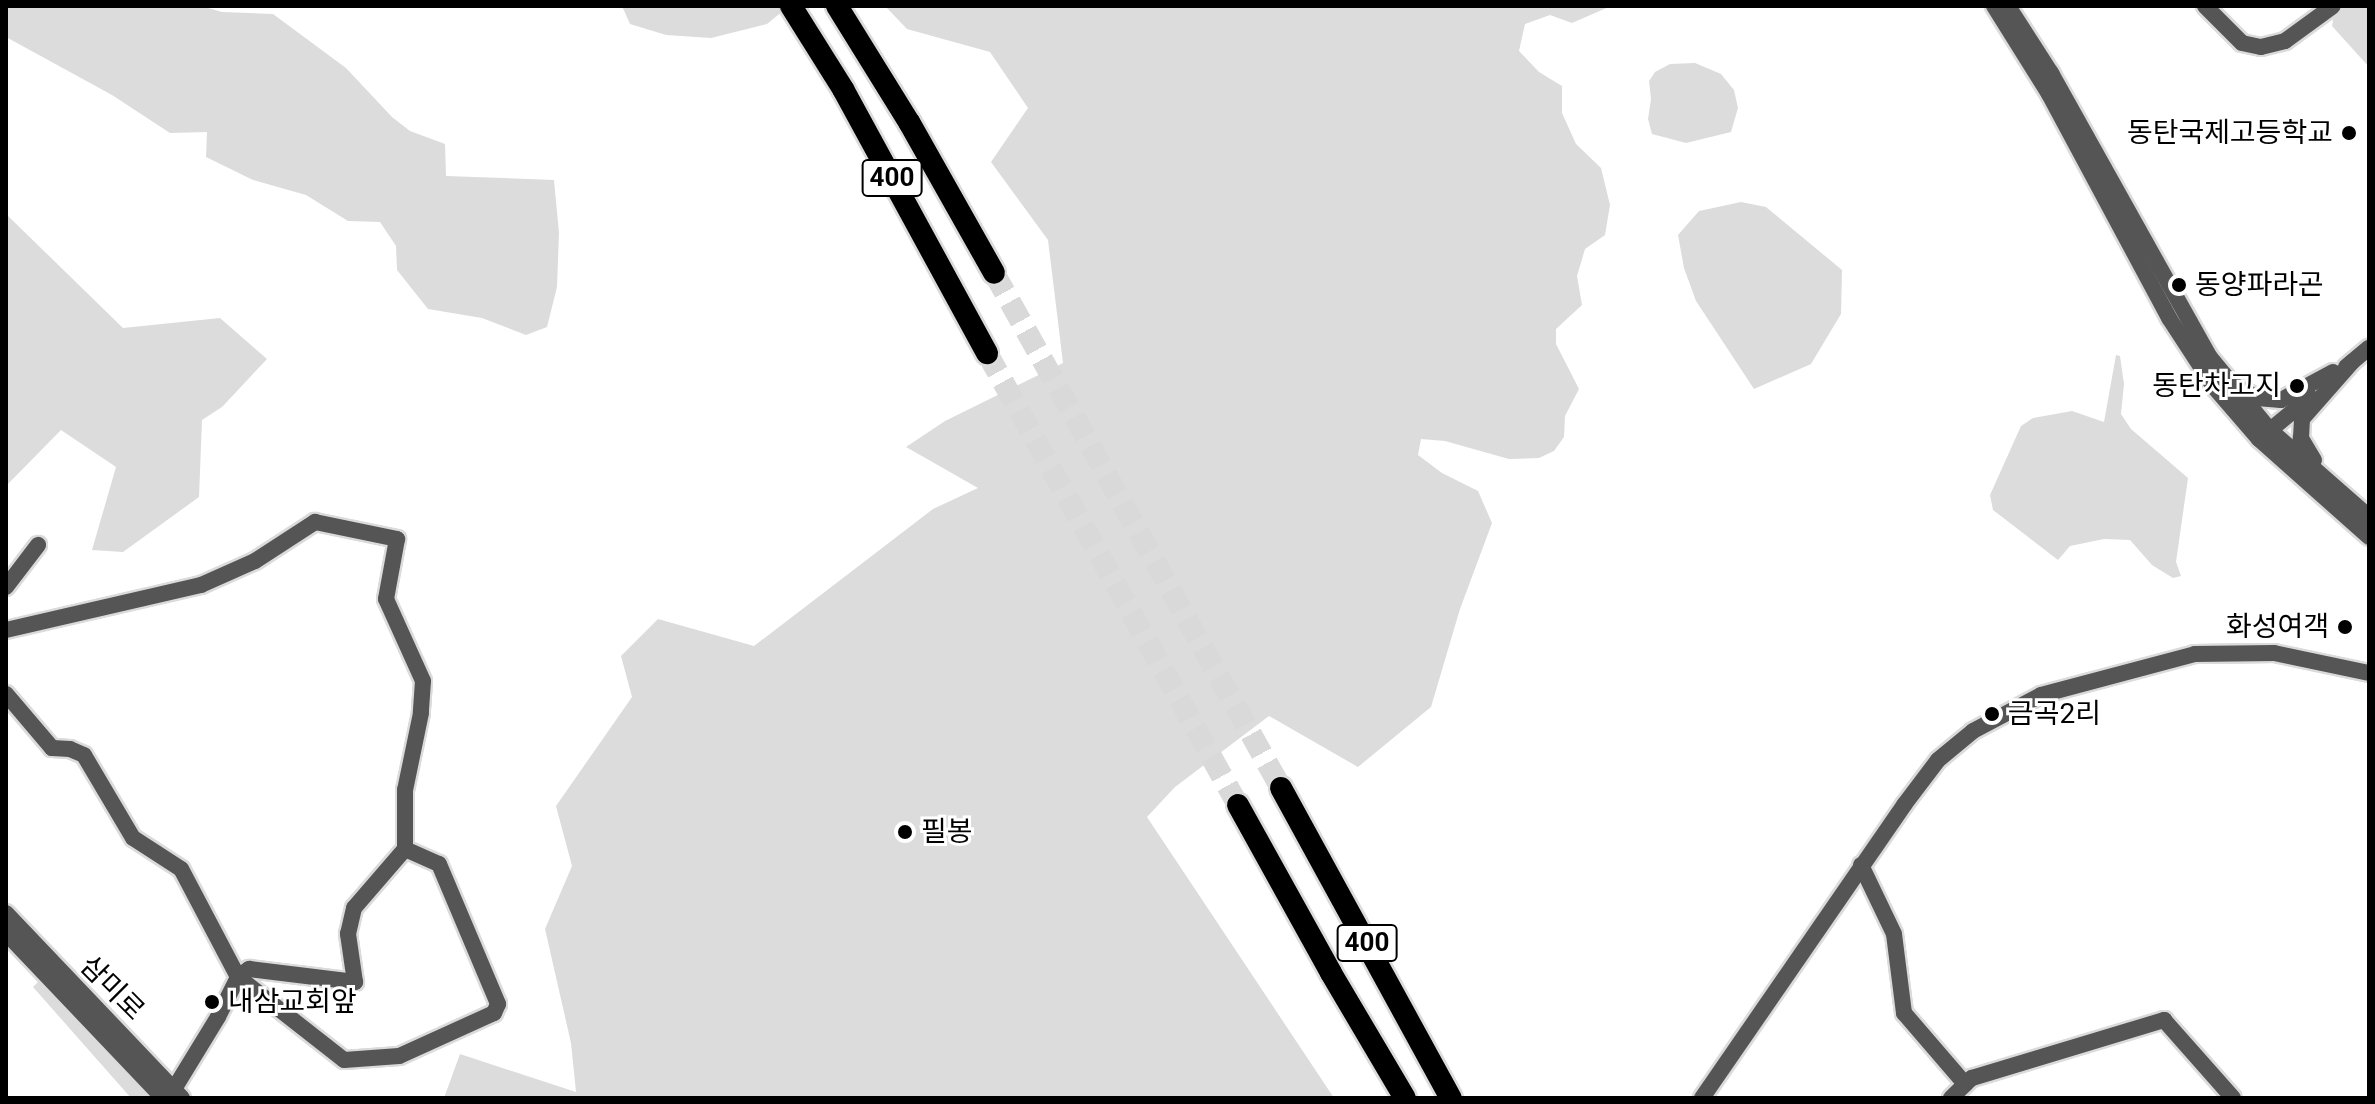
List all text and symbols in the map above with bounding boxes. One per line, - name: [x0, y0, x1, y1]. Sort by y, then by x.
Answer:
- place label: 동탄국제고등학교: [2127, 116, 2333, 150]
- marker: 동탄국제고등학교: [2340, 124, 2358, 142]
- road number: 400: [860, 156, 924, 200]
- place label: 동양파라곤: [2195, 268, 2324, 302]
- marker: 동양파라곤: [2170, 276, 2188, 294]
- place label: 동탄차고지: [2152, 369, 2281, 403]
- marker: 동탄차고지: [2288, 377, 2306, 395]
- place label: 화성여객: [2226, 610, 2329, 644]
- marker: 화성여객: [2336, 618, 2354, 636]
- place label: 금곡2리: [2008, 697, 2101, 731]
- marker: 금곡2리: [1983, 705, 2001, 723]
- place label: 필봉: [921, 815, 973, 849]
- marker: 필봉: [896, 823, 914, 841]
- road number: 400: [1335, 921, 1399, 965]
- street label: 삼미로: [73, 949, 151, 1027]
- place label: 내삼교회앞: [228, 985, 357, 1019]
- marker: 내삼교회앞: [203, 993, 221, 1011]

